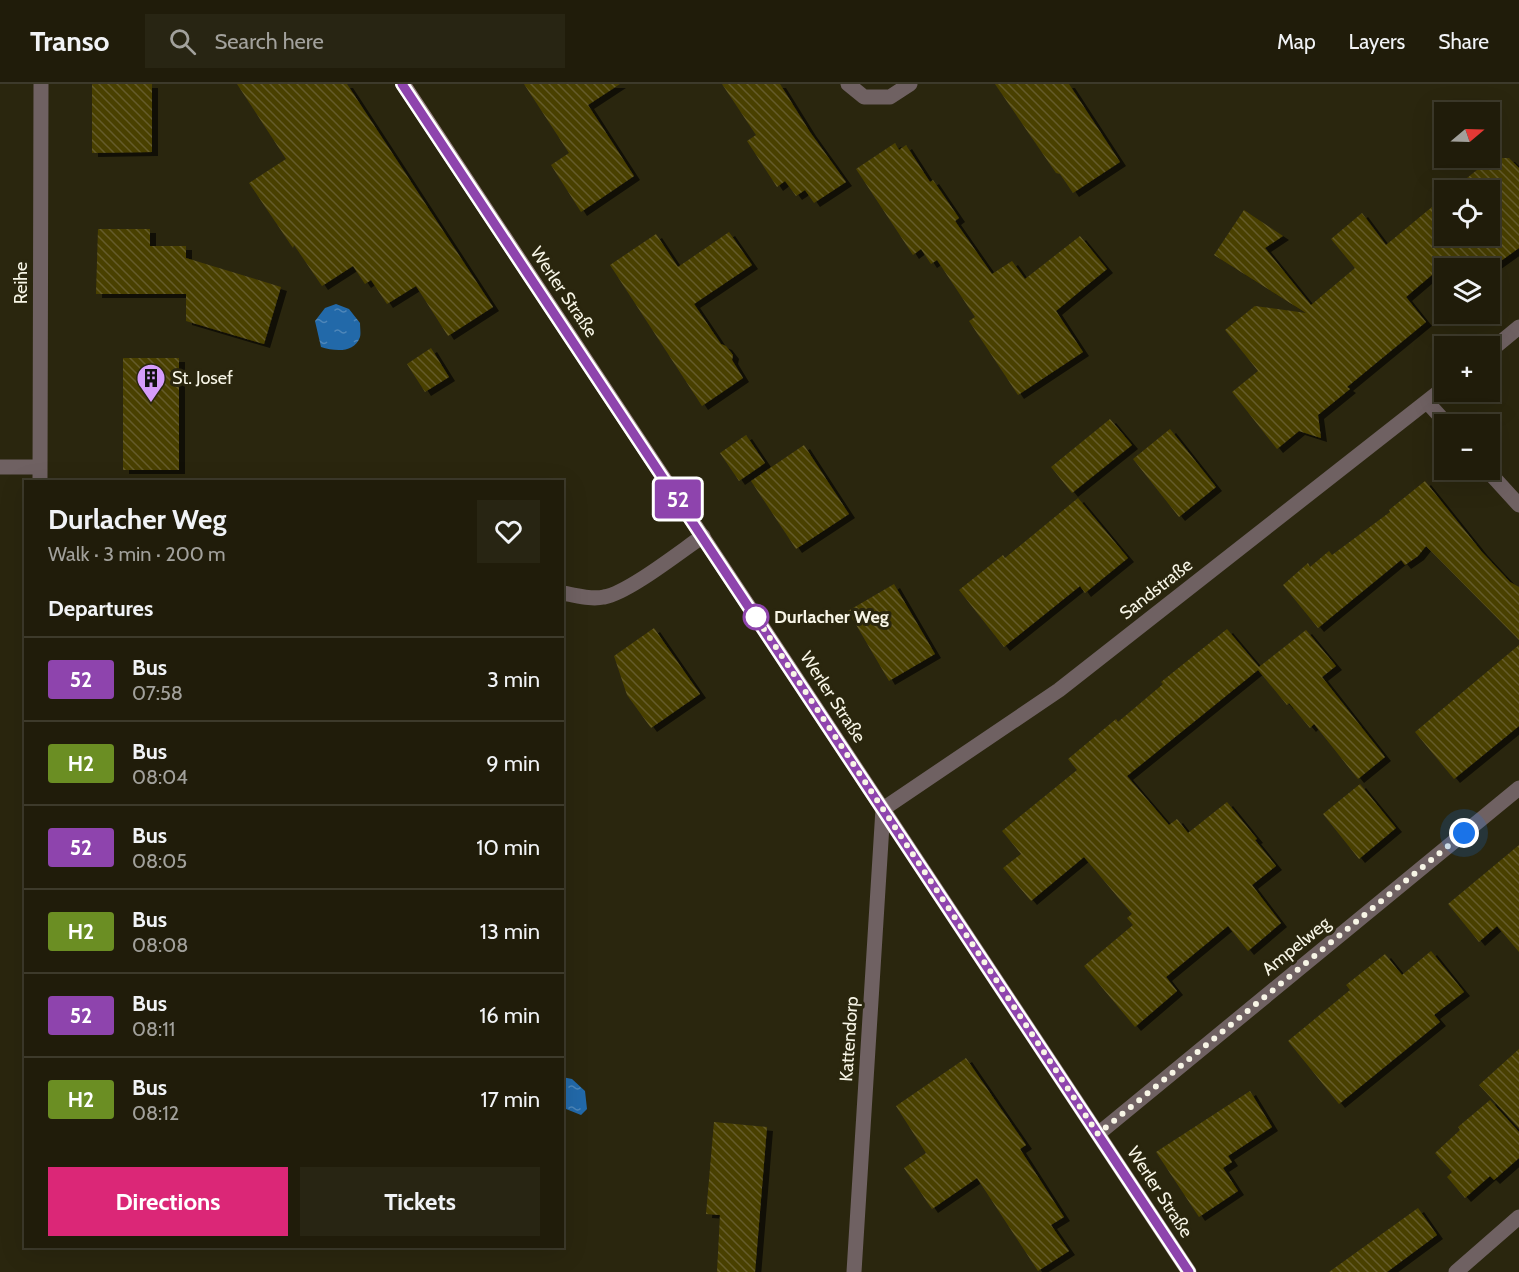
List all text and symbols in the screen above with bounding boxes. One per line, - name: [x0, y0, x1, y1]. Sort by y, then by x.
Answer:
- search box: [145, 14, 565, 68]
- text: Transo: [30, 24, 109, 58]
- icon: search: [166, 25, 199, 58]
- text: Search here: [214, 28, 324, 55]
- text: Map: [1277, 29, 1316, 54]
- text: Layers: [1349, 29, 1405, 54]
- text: Share: [1438, 29, 1489, 54]
- north arrow: [1434, 102, 1500, 168]
- map controls: [1434, 102, 1500, 480]
- button: locate: [1434, 180, 1500, 246]
- street label: Werler Straße: [526, 243, 602, 341]
- button: layers: [1434, 258, 1500, 324]
- street label: Reihe: [10, 262, 32, 304]
- button: +: [1434, 336, 1500, 402]
- building icon: St. Josef: [135, 362, 167, 404]
- place label: St. Josef: [172, 367, 233, 389]
- button: −: [1434, 414, 1500, 480]
- line badge: 52: [651, 480, 705, 518]
- text: 52: [667, 487, 689, 512]
- button: heart: [477, 500, 540, 563]
- text: Durlacher Weg: [48, 502, 226, 536]
- text: Walk · 3 min · 200 m: [48, 542, 226, 566]
- street label: Sandstraße: [1115, 554, 1197, 624]
- text: Departures: [48, 595, 153, 622]
- marker: Durlacher Weg: [743, 604, 769, 630]
- place label: Durlacher Weg: [774, 606, 889, 628]
- street label: Werler Straße: [795, 647, 871, 747]
- text: Bus: [132, 654, 167, 681]
- text: 3 min: [487, 666, 540, 693]
- text: 52: [70, 667, 92, 692]
- text: 07:58: [132, 681, 183, 705]
- text: Bus: [132, 738, 167, 765]
- text: 9 min: [486, 750, 540, 777]
- text: H2: [68, 751, 94, 776]
- text: 08:04: [132, 765, 188, 789]
- your location: [1449, 818, 1479, 848]
- text: Bus: [132, 822, 167, 849]
- text: 10 min: [476, 834, 540, 861]
- text: 52: [70, 835, 92, 860]
- text: 08:05: [132, 849, 187, 873]
- text: Bus: [132, 906, 167, 933]
- street label: Ampelweg: [1257, 911, 1335, 980]
- text: 13 min: [480, 918, 540, 945]
- text: H2: [68, 919, 94, 944]
- text: 08:08: [132, 933, 188, 957]
- text: Bus: [132, 990, 167, 1017]
- street label: Kattendorp: [835, 996, 863, 1082]
- text: 16 min: [479, 1002, 540, 1029]
- text: 52: [70, 1003, 92, 1028]
- text: 08:11: [132, 1017, 175, 1041]
- text: Bus: [132, 1074, 167, 1101]
- text: 17 min: [481, 1086, 540, 1113]
- text: H2: [68, 1087, 94, 1112]
- text: 08:12: [132, 1101, 179, 1125]
- street label: Werler Straße: [1122, 1142, 1198, 1242]
- button: Directions: [48, 1167, 288, 1236]
- button: Tickets: [300, 1167, 540, 1236]

